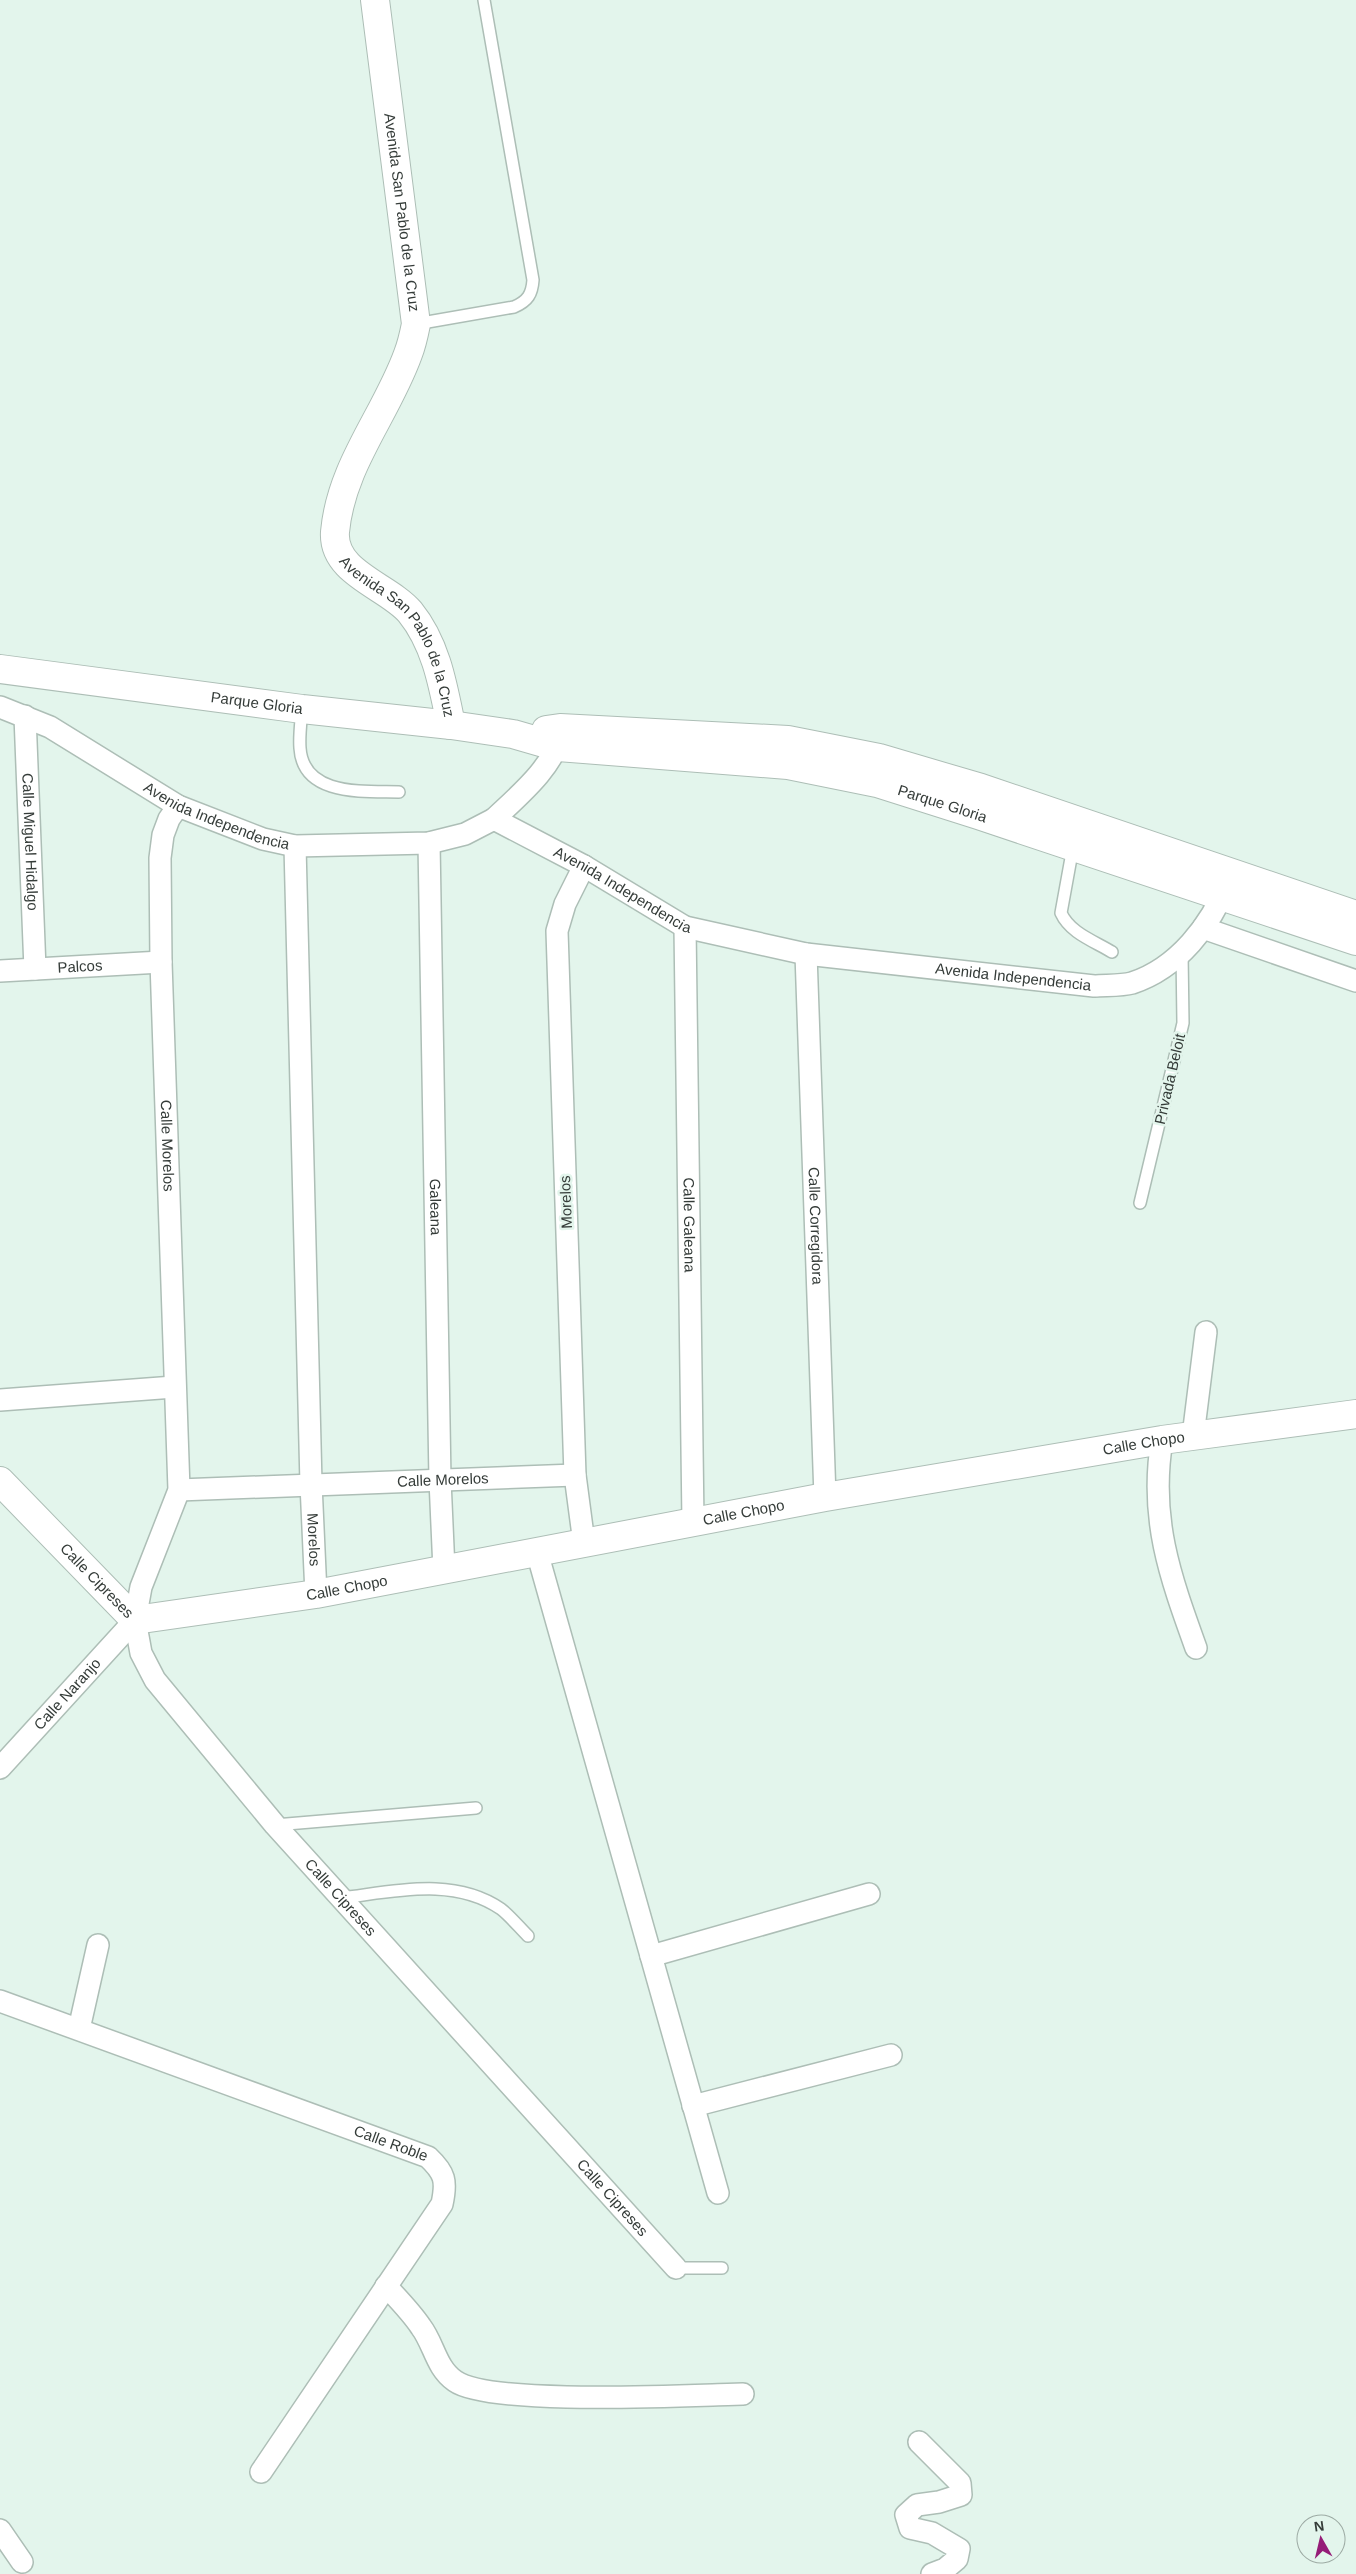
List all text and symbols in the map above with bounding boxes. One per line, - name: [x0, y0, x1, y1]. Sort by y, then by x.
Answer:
- street label: Avenida San Pablo de la Cruz: [381, 112, 423, 313]
- street label: Avenida San Pablo de la Cruz: [336, 553, 458, 719]
- street label: Parque Gloria: [210, 688, 304, 717]
- street label: Calle Miguel Hidalgo: [19, 773, 42, 911]
- street label: Avenida Independencia: [141, 778, 292, 853]
- street label: Parque Gloria: [896, 781, 990, 826]
- street label: Avenida Independencia: [551, 843, 693, 936]
- street label: Palcos: [57, 956, 103, 976]
- street label: Avenida Independencia: [935, 959, 1093, 994]
- street label: Privada Beloit: [1151, 1031, 1188, 1126]
- street label: Calle Morelos: [158, 1100, 178, 1192]
- street label: Calle Corregidora: [805, 1167, 827, 1286]
- street label: Morelos: [556, 1175, 575, 1229]
- street label: Calle Galeana: [680, 1177, 699, 1273]
- street label: Galeana: [427, 1178, 445, 1236]
- street label: Calle Chopo: [1101, 1428, 1186, 1458]
- street label: Calle Morelos: [397, 1469, 489, 1490]
- street label: Calle Chopo: [701, 1496, 786, 1528]
- street label: Morelos: [304, 1513, 324, 1567]
- street label: Calle Cipreses: [57, 1539, 137, 1621]
- street label: Calle Chopo: [305, 1572, 389, 1603]
- street label: Calle Naranjo: [30, 1654, 104, 1733]
- street label: Calle Cipreses: [302, 1855, 380, 1939]
- street label: Calle Roble: [352, 2122, 430, 2164]
- street label: Calle Cipreses: [574, 2155, 652, 2239]
- north arrow: [1296, 2514, 1346, 2564]
- text: N: [1313, 2517, 1325, 2535]

